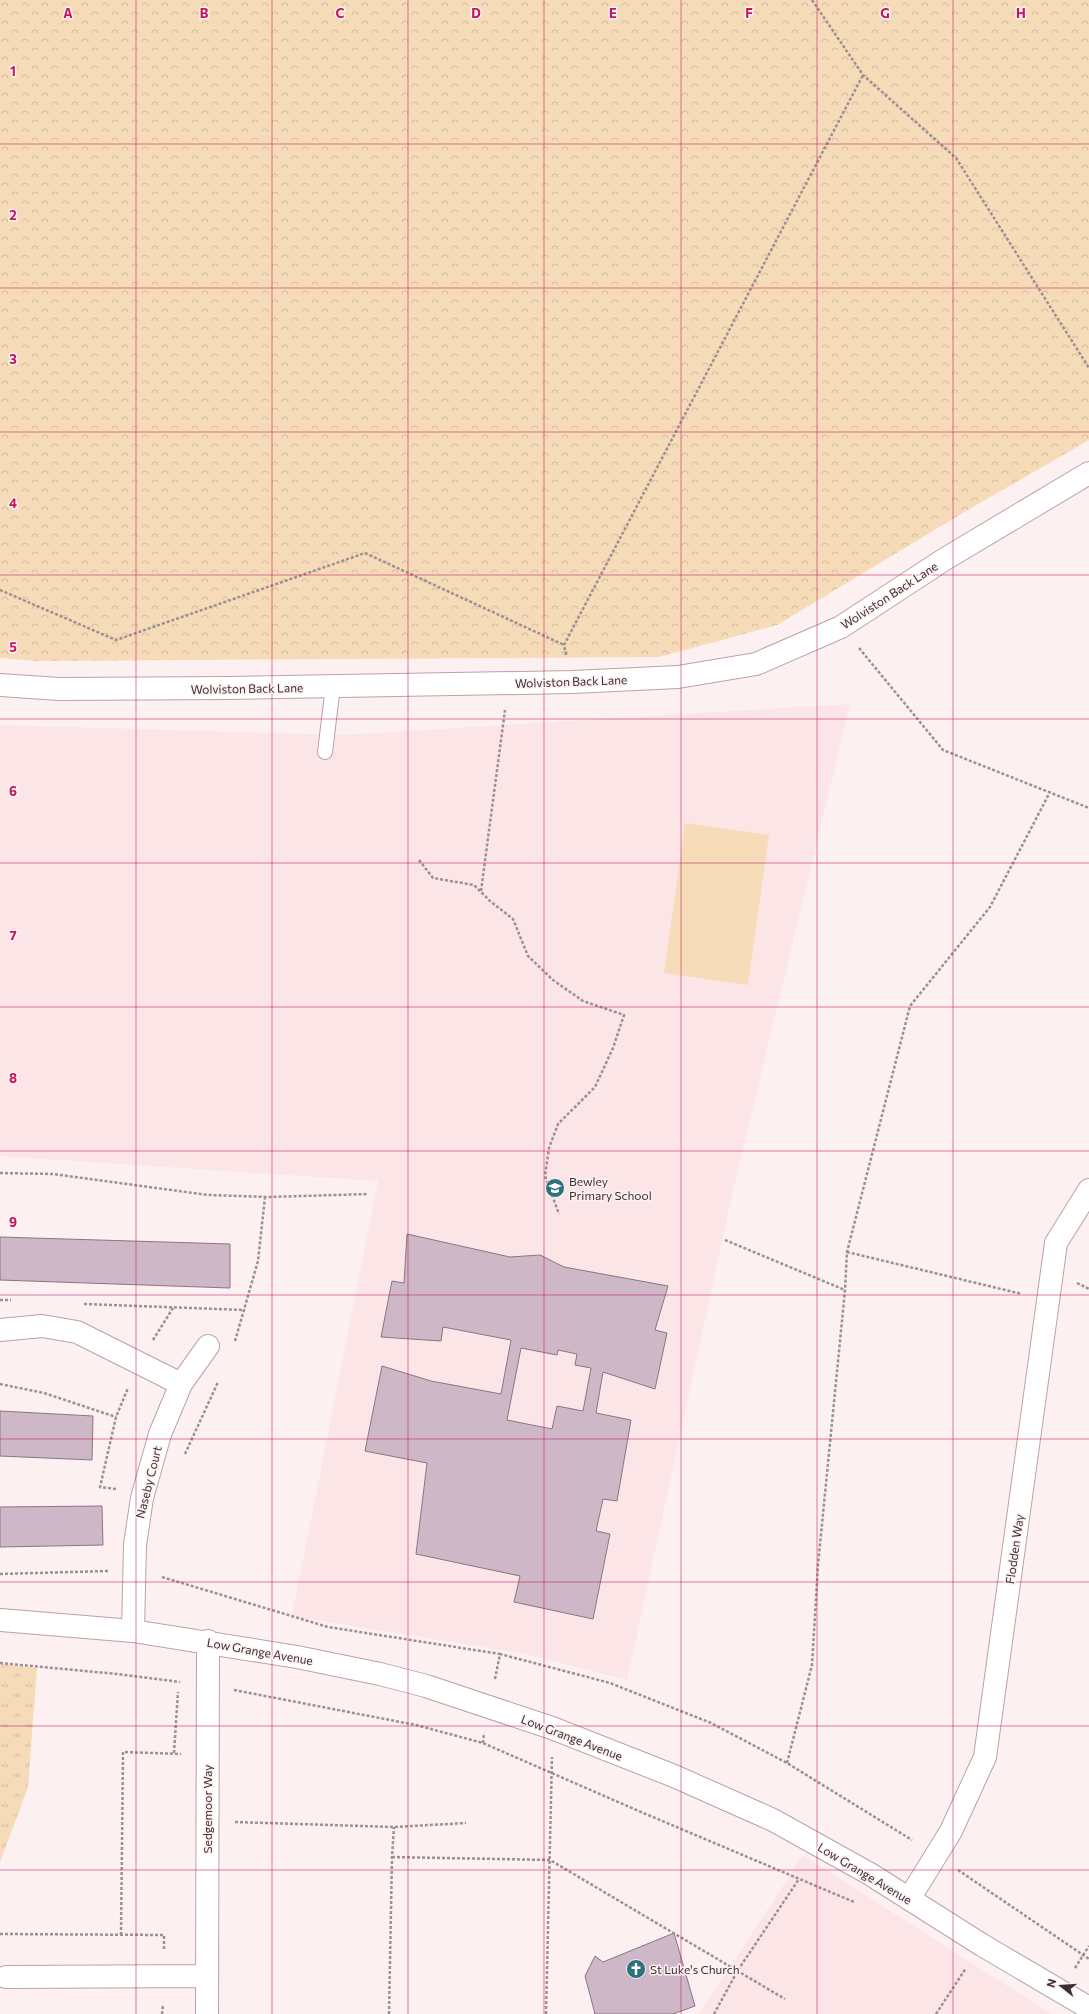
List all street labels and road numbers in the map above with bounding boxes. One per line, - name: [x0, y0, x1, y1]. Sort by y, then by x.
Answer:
- street label: Wolviston Back Lane: [838, 558, 940, 632]
- street label: Wolviston Back Lane: [515, 672, 627, 690]
- street label: Wolviston Back Lane: [191, 680, 303, 696]
- street label: Naseby Court: [132, 1444, 164, 1520]
- street label: Flodden Way: [1002, 1513, 1026, 1585]
- street label: Low Grange Avenue: [206, 1635, 314, 1667]
- street label: Low Grange Avenue: [519, 1711, 625, 1763]
- street label: Sedgemoor Way: [200, 1765, 214, 1853]
- street label: Low Grange Avenue: [815, 1839, 915, 1907]

